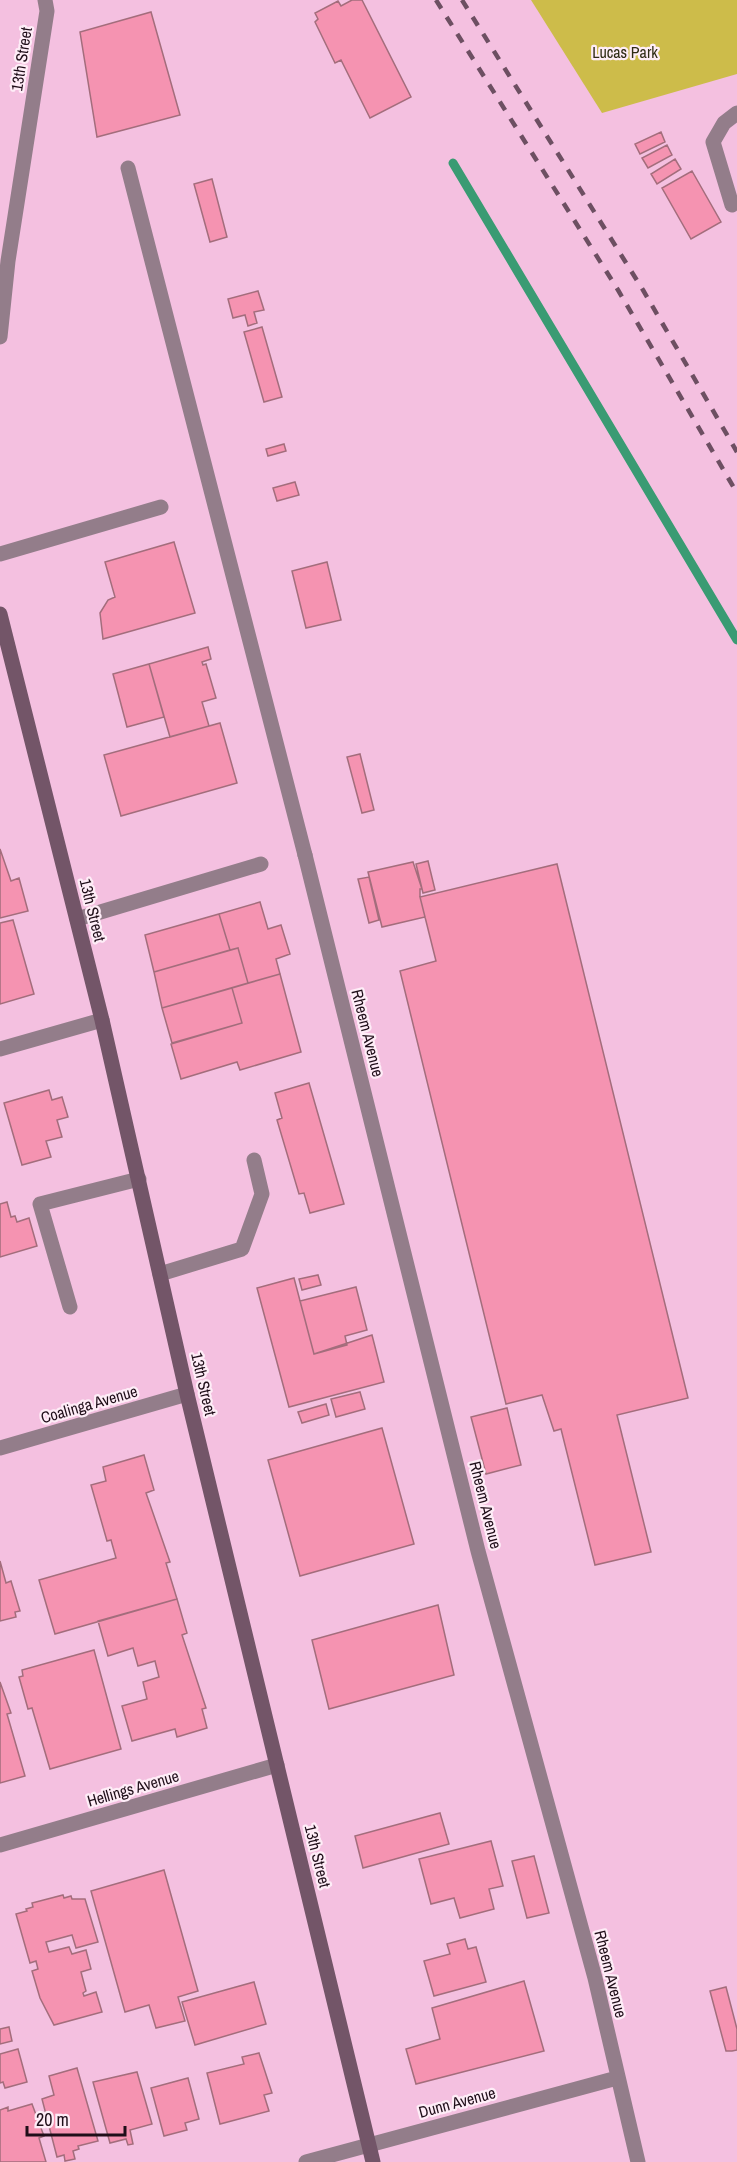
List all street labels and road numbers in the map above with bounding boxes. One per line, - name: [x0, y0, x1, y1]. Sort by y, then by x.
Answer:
- street label: 13th Street: [5, 25, 37, 92]
- street label: 13th Street: [75, 876, 112, 944]
- street label: Rheem Avenue: [347, 987, 389, 1079]
- street label: 13th Street: [186, 1350, 222, 1418]
- street label: Coalinga Avenue: [38, 1380, 140, 1428]
- street label: Rheem Avenue: [465, 1459, 507, 1551]
- street label: Hellings Avenue: [85, 1764, 181, 1812]
- street label: 13th Street: [300, 1822, 337, 1890]
- street label: Rheem Avenue: [590, 1928, 632, 2020]
- street label: Dunn Avenue: [416, 2081, 498, 2123]

